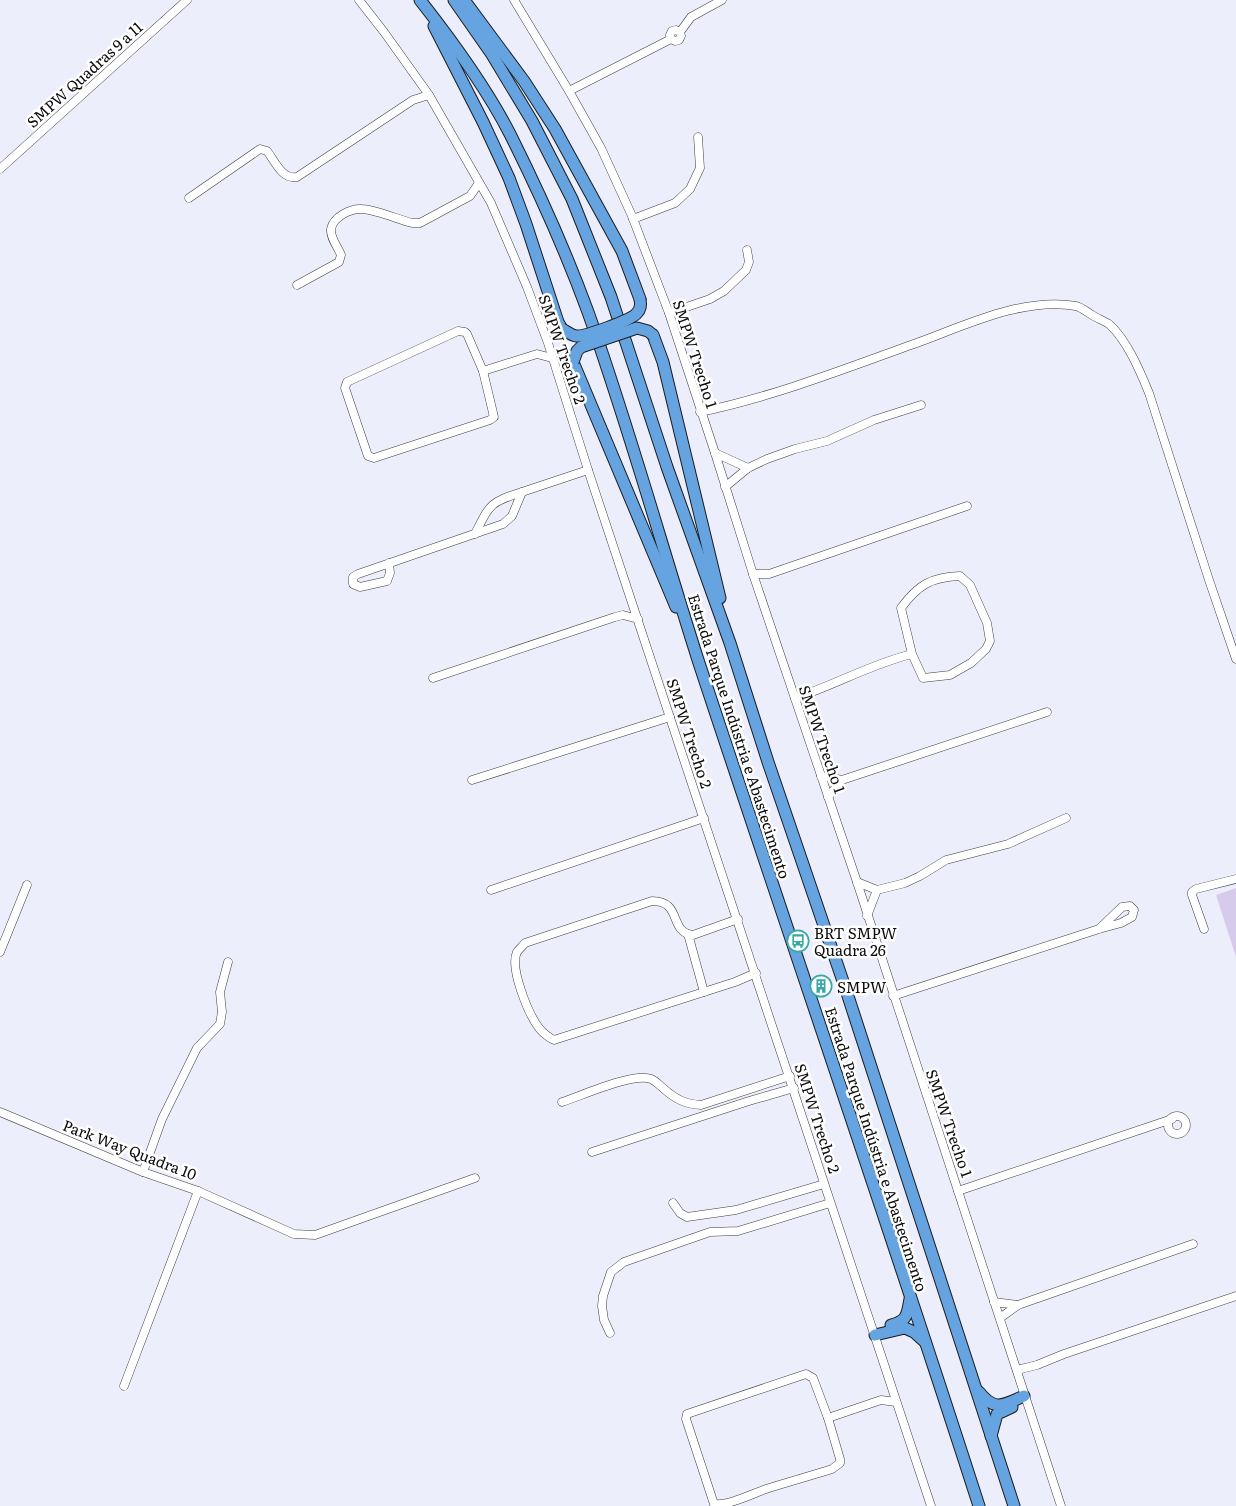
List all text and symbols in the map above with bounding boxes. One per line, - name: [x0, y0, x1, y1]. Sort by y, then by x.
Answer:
- street label: SMPW Quadras 9 a 11: [21, 16, 147, 132]
- street label: SMPW Trecho 2: [534, 291, 593, 407]
- street label: SMPW Trecho 1: [668, 297, 724, 411]
- street label: Estrada Parque Indústria e Abastecimento: [683, 591, 797, 882]
- street label: SMPW Trecho 2: [661, 675, 719, 791]
- street label: SMPW Trecho 1: [794, 682, 852, 796]
- place label: BRT SMPW Quadra 26: [814, 921, 898, 961]
- bus stop icon: BRT SMPW Quadra 26: [786, 929, 810, 953]
- building icon: SMPW: [809, 974, 833, 998]
- place label: SMPW: [837, 975, 887, 998]
- street label: Estrada Parque Indústria e Abastecimento: [820, 1004, 934, 1295]
- street label: SMPW Trecho 2: [789, 1060, 847, 1176]
- street label: SMPW Trecho 1: [921, 1066, 979, 1180]
- street label: Park Way Quadra 10: [60, 1113, 201, 1185]

